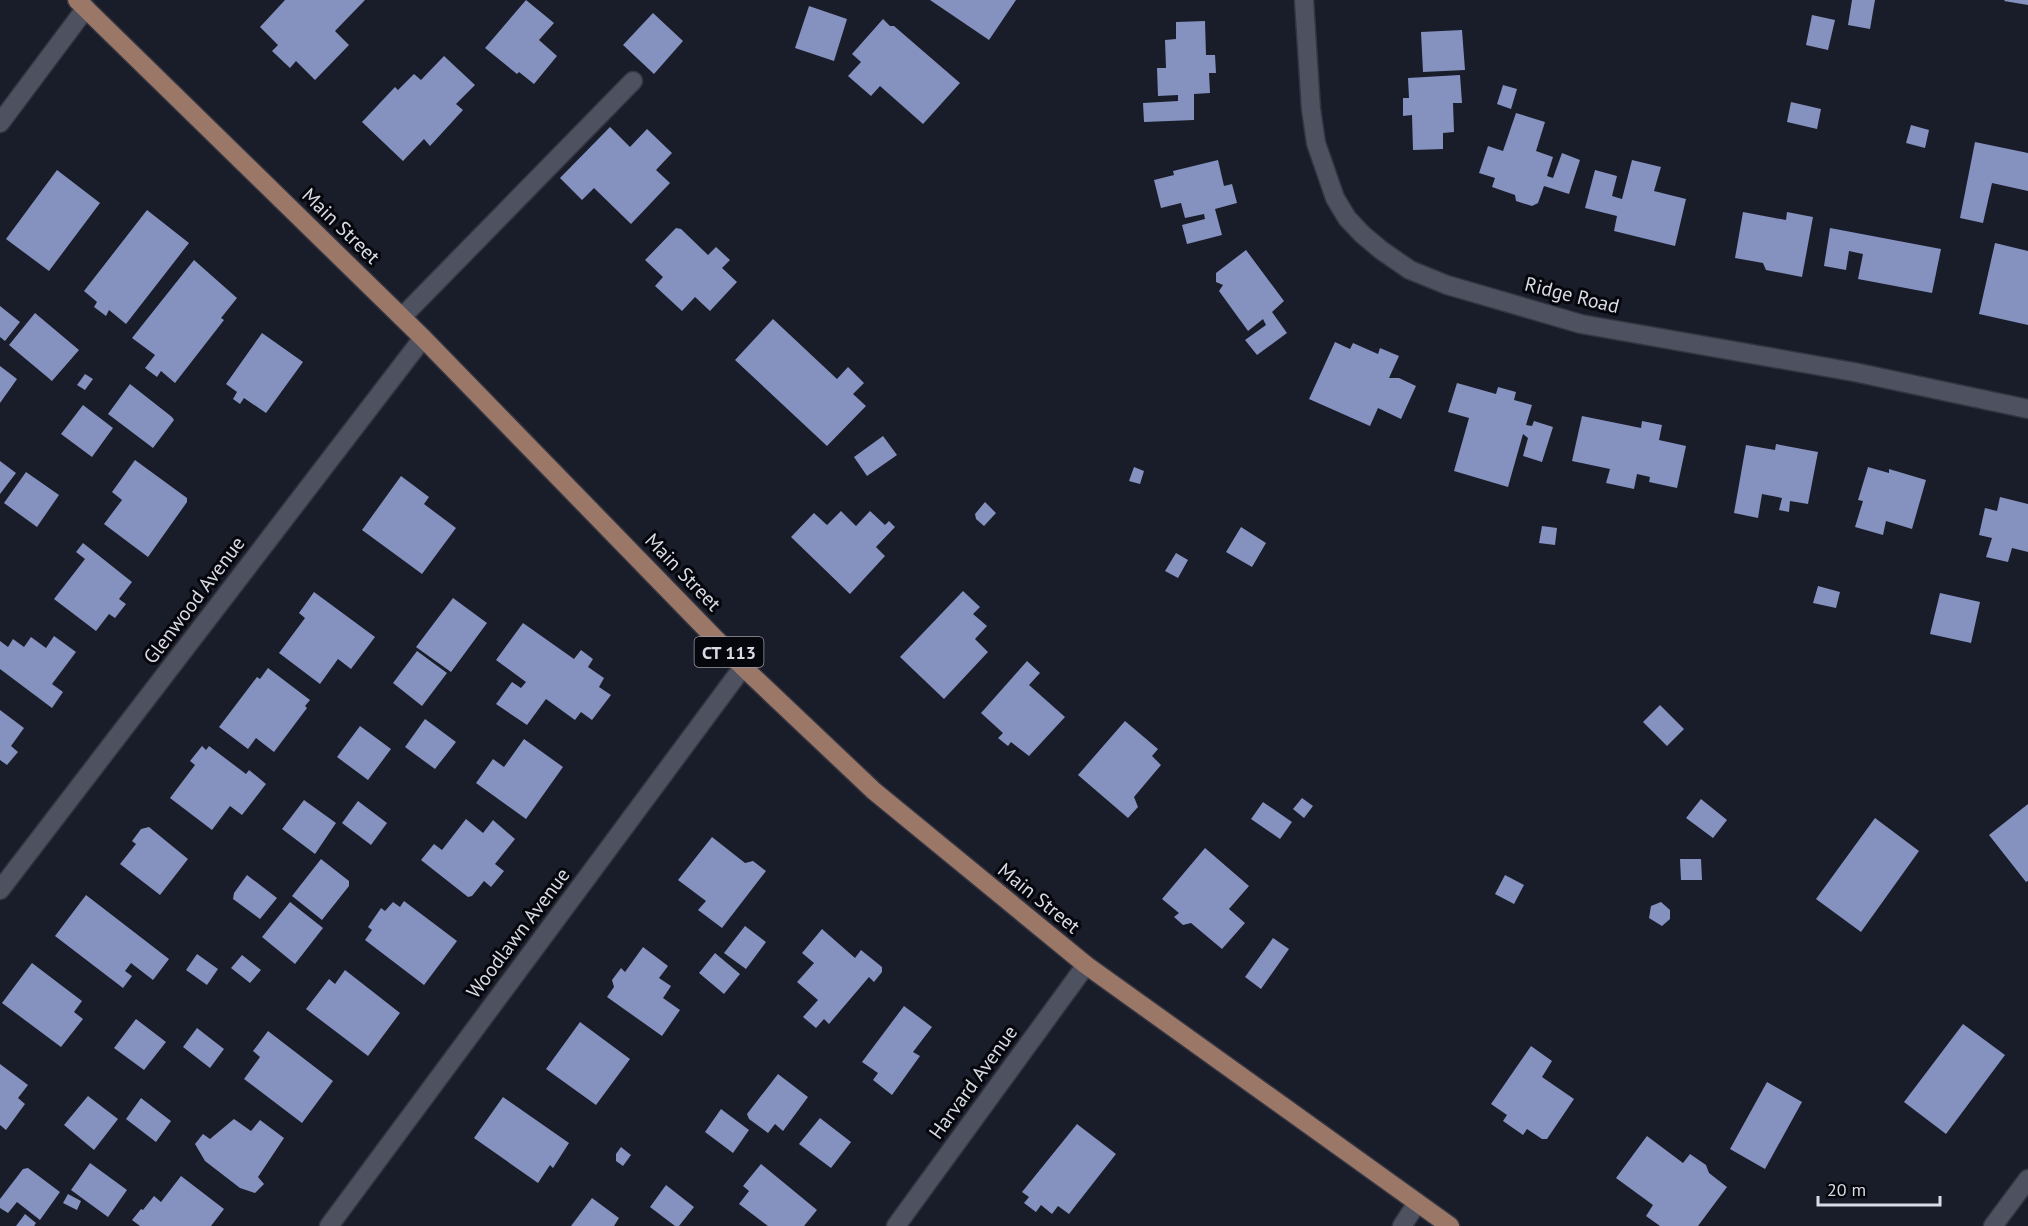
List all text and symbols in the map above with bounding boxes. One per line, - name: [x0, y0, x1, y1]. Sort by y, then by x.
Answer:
- street label: Main Street: [297, 182, 386, 270]
- street label: Ridge Road: [1522, 271, 1622, 319]
- street label: Main Street: [639, 528, 727, 617]
- street label: Glenwood Avenue: [138, 531, 250, 669]
- road number: CT 113: [694, 637, 764, 667]
- street label: Main Street: [993, 857, 1086, 939]
- street label: Woodlawn Avenue: [461, 863, 575, 1003]
- street label: Harvard Avenue: [923, 1020, 1023, 1144]
- scale bar: [1818, 1169, 1940, 1207]
- text: 20 m: [1827, 1178, 1866, 1201]

